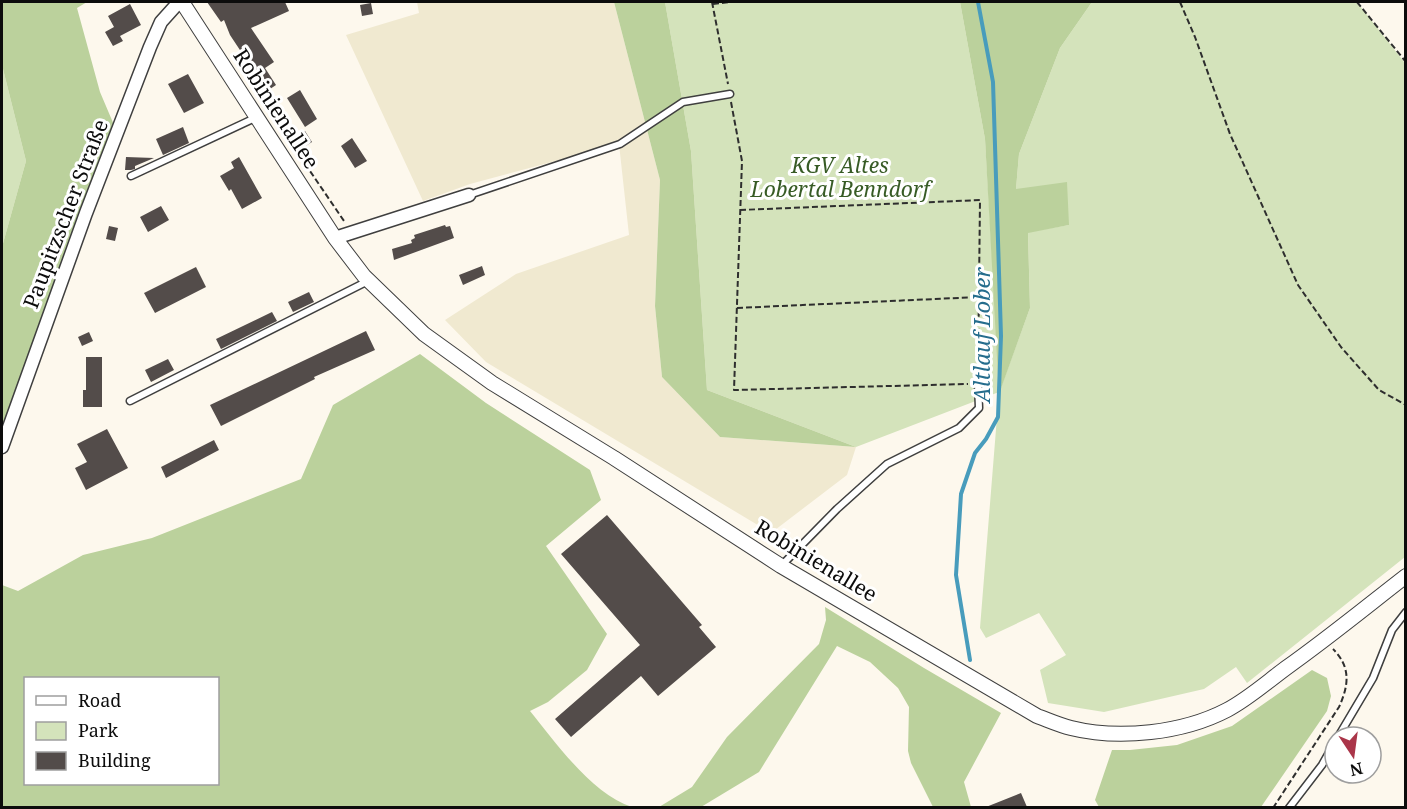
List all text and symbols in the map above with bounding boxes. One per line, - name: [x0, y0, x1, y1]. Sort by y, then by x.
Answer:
- street label: Robinienallee: [228, 43, 326, 174]
- street label: Paupitzscher Straße: [16, 115, 114, 312]
- park label: KGV Altes Lobertal Benndorf: [750, 151, 934, 203]
- water label: Altlauf Lober: [966, 267, 996, 405]
- street label: Robinienallee: [750, 513, 883, 608]
- legend: [24, 677, 219, 785]
- text: Road: [78, 688, 121, 712]
- text: Park: [78, 718, 118, 742]
- north arrow: [1323, 725, 1383, 785]
- text: Building: [78, 748, 151, 772]
- text: N: [1347, 757, 1365, 782]

